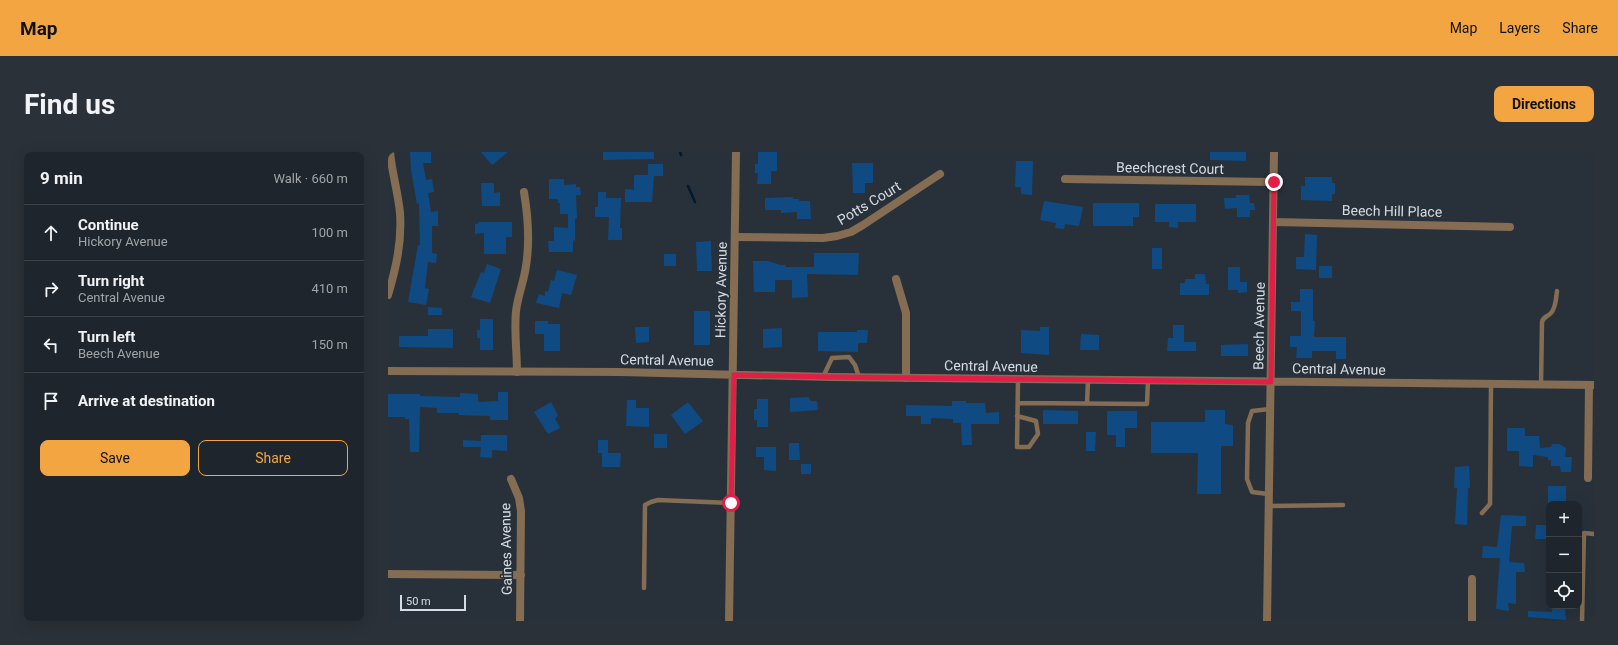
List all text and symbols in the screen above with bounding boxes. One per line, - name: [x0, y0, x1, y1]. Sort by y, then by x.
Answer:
- text: Map: [20, 17, 58, 40]
- text: Map: [1450, 20, 1477, 36]
- text: Layers: [1499, 20, 1540, 36]
- text: Share: [1562, 20, 1598, 36]
- button: Directions: [1494, 86, 1594, 122]
- text: Find us: [24, 88, 115, 121]
- street label: Beechcrest Court: [1116, 159, 1224, 177]
- text: 9 min: [40, 168, 83, 188]
- text: Walk · 660 m: [273, 171, 348, 186]
- route end: [1265, 173, 1283, 191]
- street label: Potts Court: [834, 178, 904, 228]
- street label: Beech Hill Place: [1342, 202, 1442, 220]
- text: Continue: [78, 216, 139, 234]
- icon: ahead: [40, 222, 62, 244]
- text: 100 m: [311, 225, 348, 240]
- text: Hickory Avenue: [78, 234, 168, 249]
- street label: Hickory Avenue: [712, 242, 730, 338]
- text: Turn right: [78, 272, 144, 290]
- icon: right: [40, 278, 62, 300]
- text: 410 m: [311, 281, 348, 296]
- street label: Beech Avenue: [1250, 282, 1268, 370]
- text: Central Avenue: [78, 290, 165, 305]
- text: Turn left: [78, 328, 135, 346]
- icon: left: [40, 334, 62, 356]
- text: 150 m: [311, 337, 348, 352]
- text: Beech Avenue: [78, 346, 160, 361]
- street label: Central Avenue: [620, 351, 714, 369]
- street label: Central Avenue: [944, 357, 1038, 375]
- street label: Central Avenue: [1292, 360, 1386, 378]
- icon: arrive: [40, 390, 62, 412]
- text: Arrive at destination: [78, 392, 215, 410]
- button: Save: [40, 440, 190, 476]
- button: Share: [198, 440, 348, 476]
- route start: [722, 494, 740, 512]
- map controls: [1546, 501, 1582, 609]
- button: +: [1546, 501, 1582, 537]
- street label: Gaines Avenue: [497, 503, 515, 595]
- button: −: [1546, 537, 1582, 573]
- button: locate: [1546, 573, 1582, 609]
- scale bar: [400, 593, 466, 612]
- text: 50 m: [406, 595, 431, 608]

